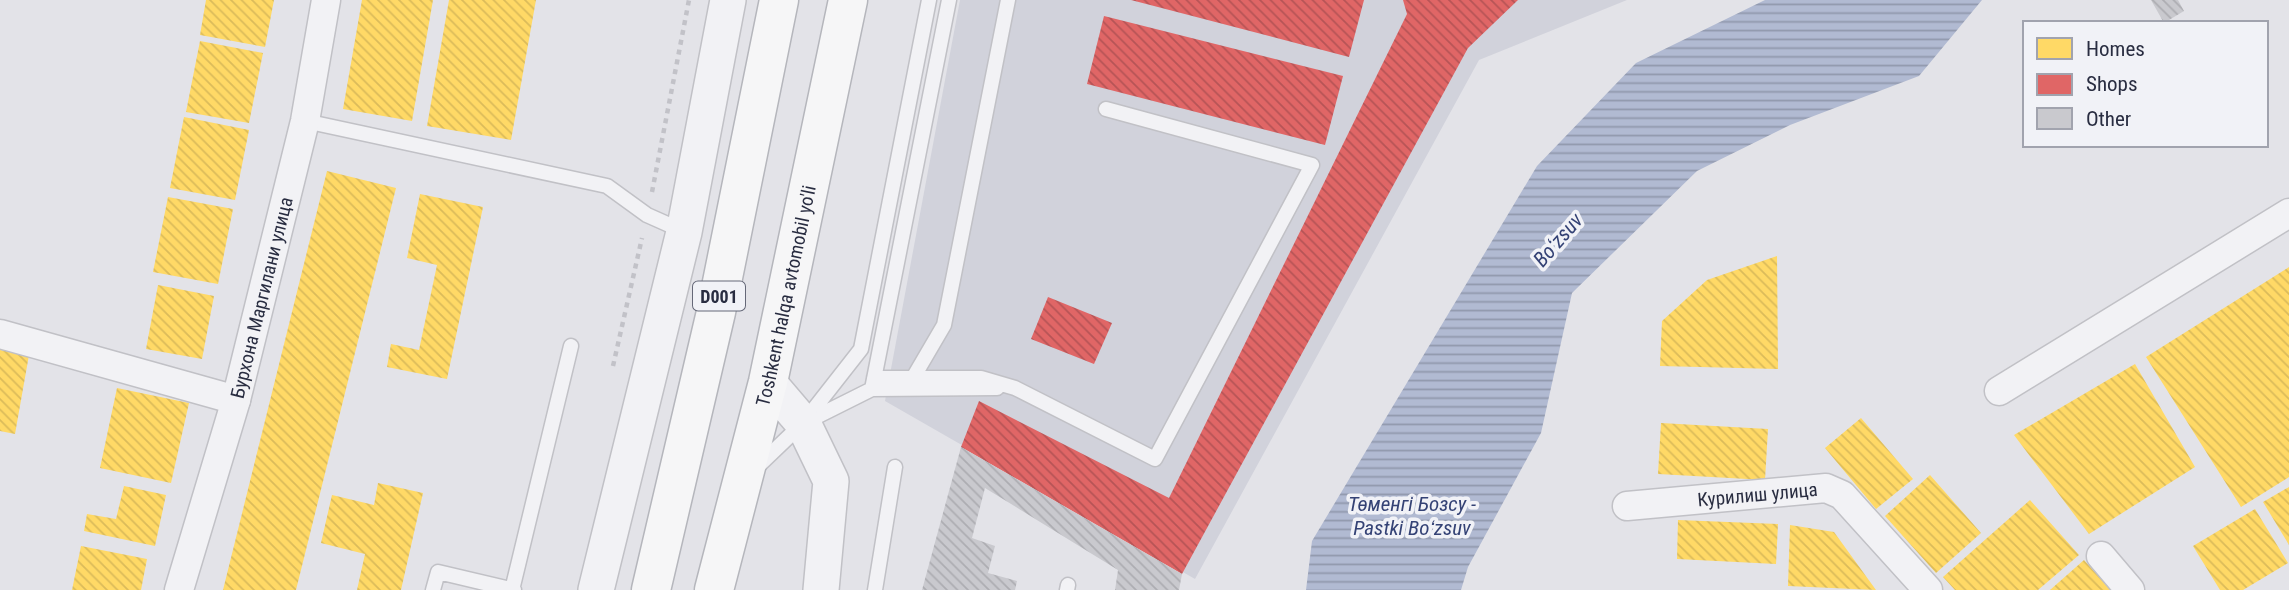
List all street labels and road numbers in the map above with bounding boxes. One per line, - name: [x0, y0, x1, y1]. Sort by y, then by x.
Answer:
- street label: Toshkent halqa avtomobil yo'li: [751, 183, 820, 409]
- street label: Бурхона Маргилани улица: [225, 194, 297, 401]
- road number: D001: [693, 282, 745, 310]
- street label: Курилиш улица: [1696, 477, 1818, 511]

